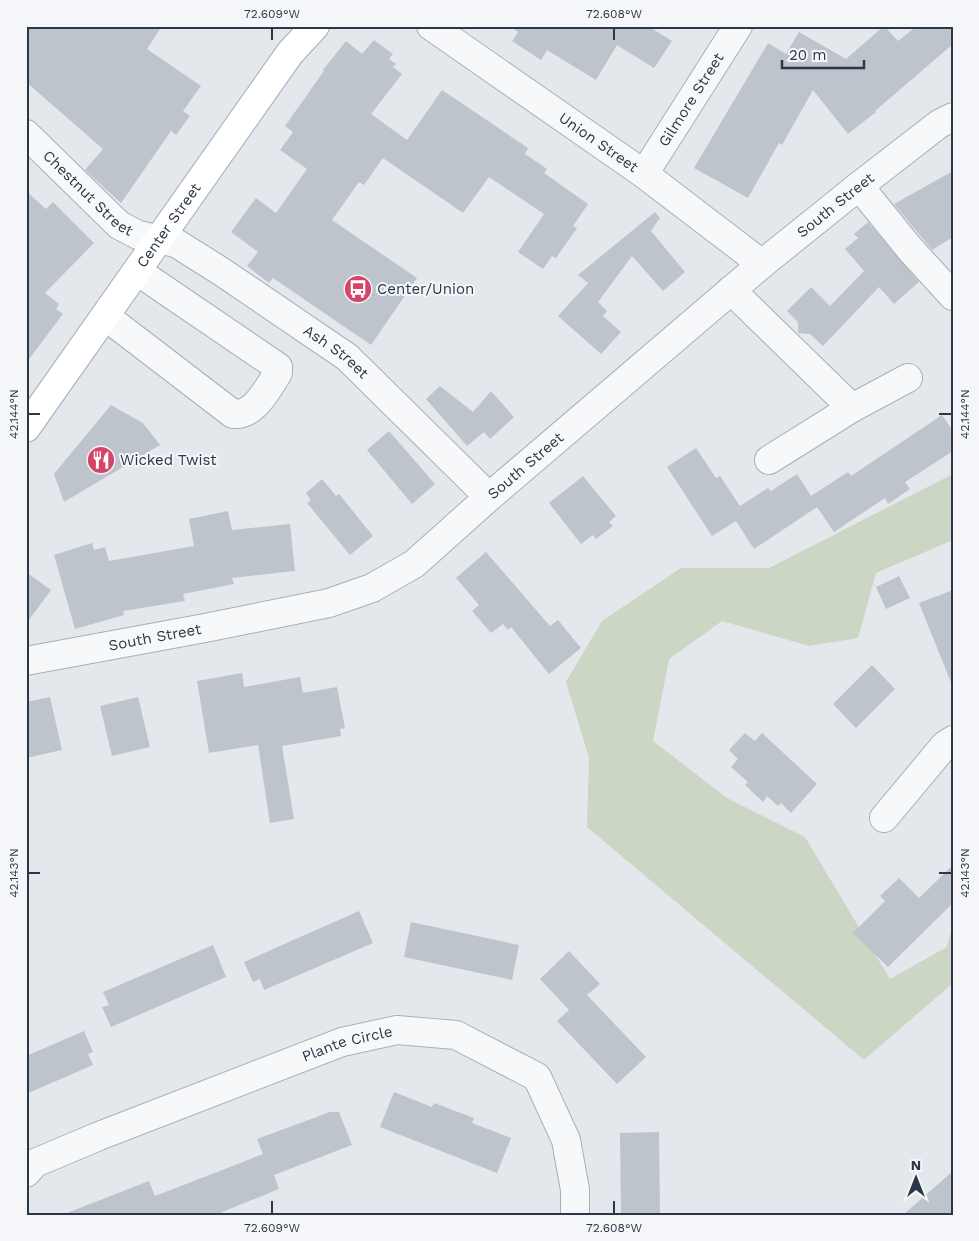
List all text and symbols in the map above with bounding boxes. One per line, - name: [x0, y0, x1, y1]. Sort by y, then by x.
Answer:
- text: 72.609°W: [244, 7, 300, 21]
- text: 72.608°W: [586, 7, 642, 21]
- scale bar: [782, 38, 864, 70]
- text: 20 m: [789, 46, 827, 64]
- street label: Gilmore Street: [655, 49, 728, 150]
- street label: Union Street: [555, 109, 642, 177]
- street label: Chestnut Street: [39, 147, 137, 240]
- street label: South Street: [793, 168, 878, 241]
- street label: Center Street: [133, 179, 205, 271]
- bus stop icon: Center/Union: [343, 274, 373, 304]
- place label: Center/Union: [377, 280, 474, 298]
- street label: Ash Street: [300, 321, 373, 383]
- text: 42.144°N: [7, 389, 21, 439]
- text: 42.144°N: [958, 389, 972, 439]
- street label: South Street: [484, 428, 568, 503]
- restaurant icon: Wicked Twist: [86, 445, 116, 475]
- place label: Wicked Twist: [120, 451, 217, 469]
- street label: South Street: [107, 620, 203, 655]
- text: 42.143°N: [7, 848, 21, 898]
- text: 42.143°N: [958, 848, 972, 898]
- street label: Plante Circle: [299, 1022, 394, 1066]
- north arrow: [892, 1154, 942, 1204]
- text: N: [911, 1157, 921, 1173]
- text: 72.609°W: [244, 1221, 300, 1235]
- text: 72.608°W: [586, 1221, 642, 1235]

